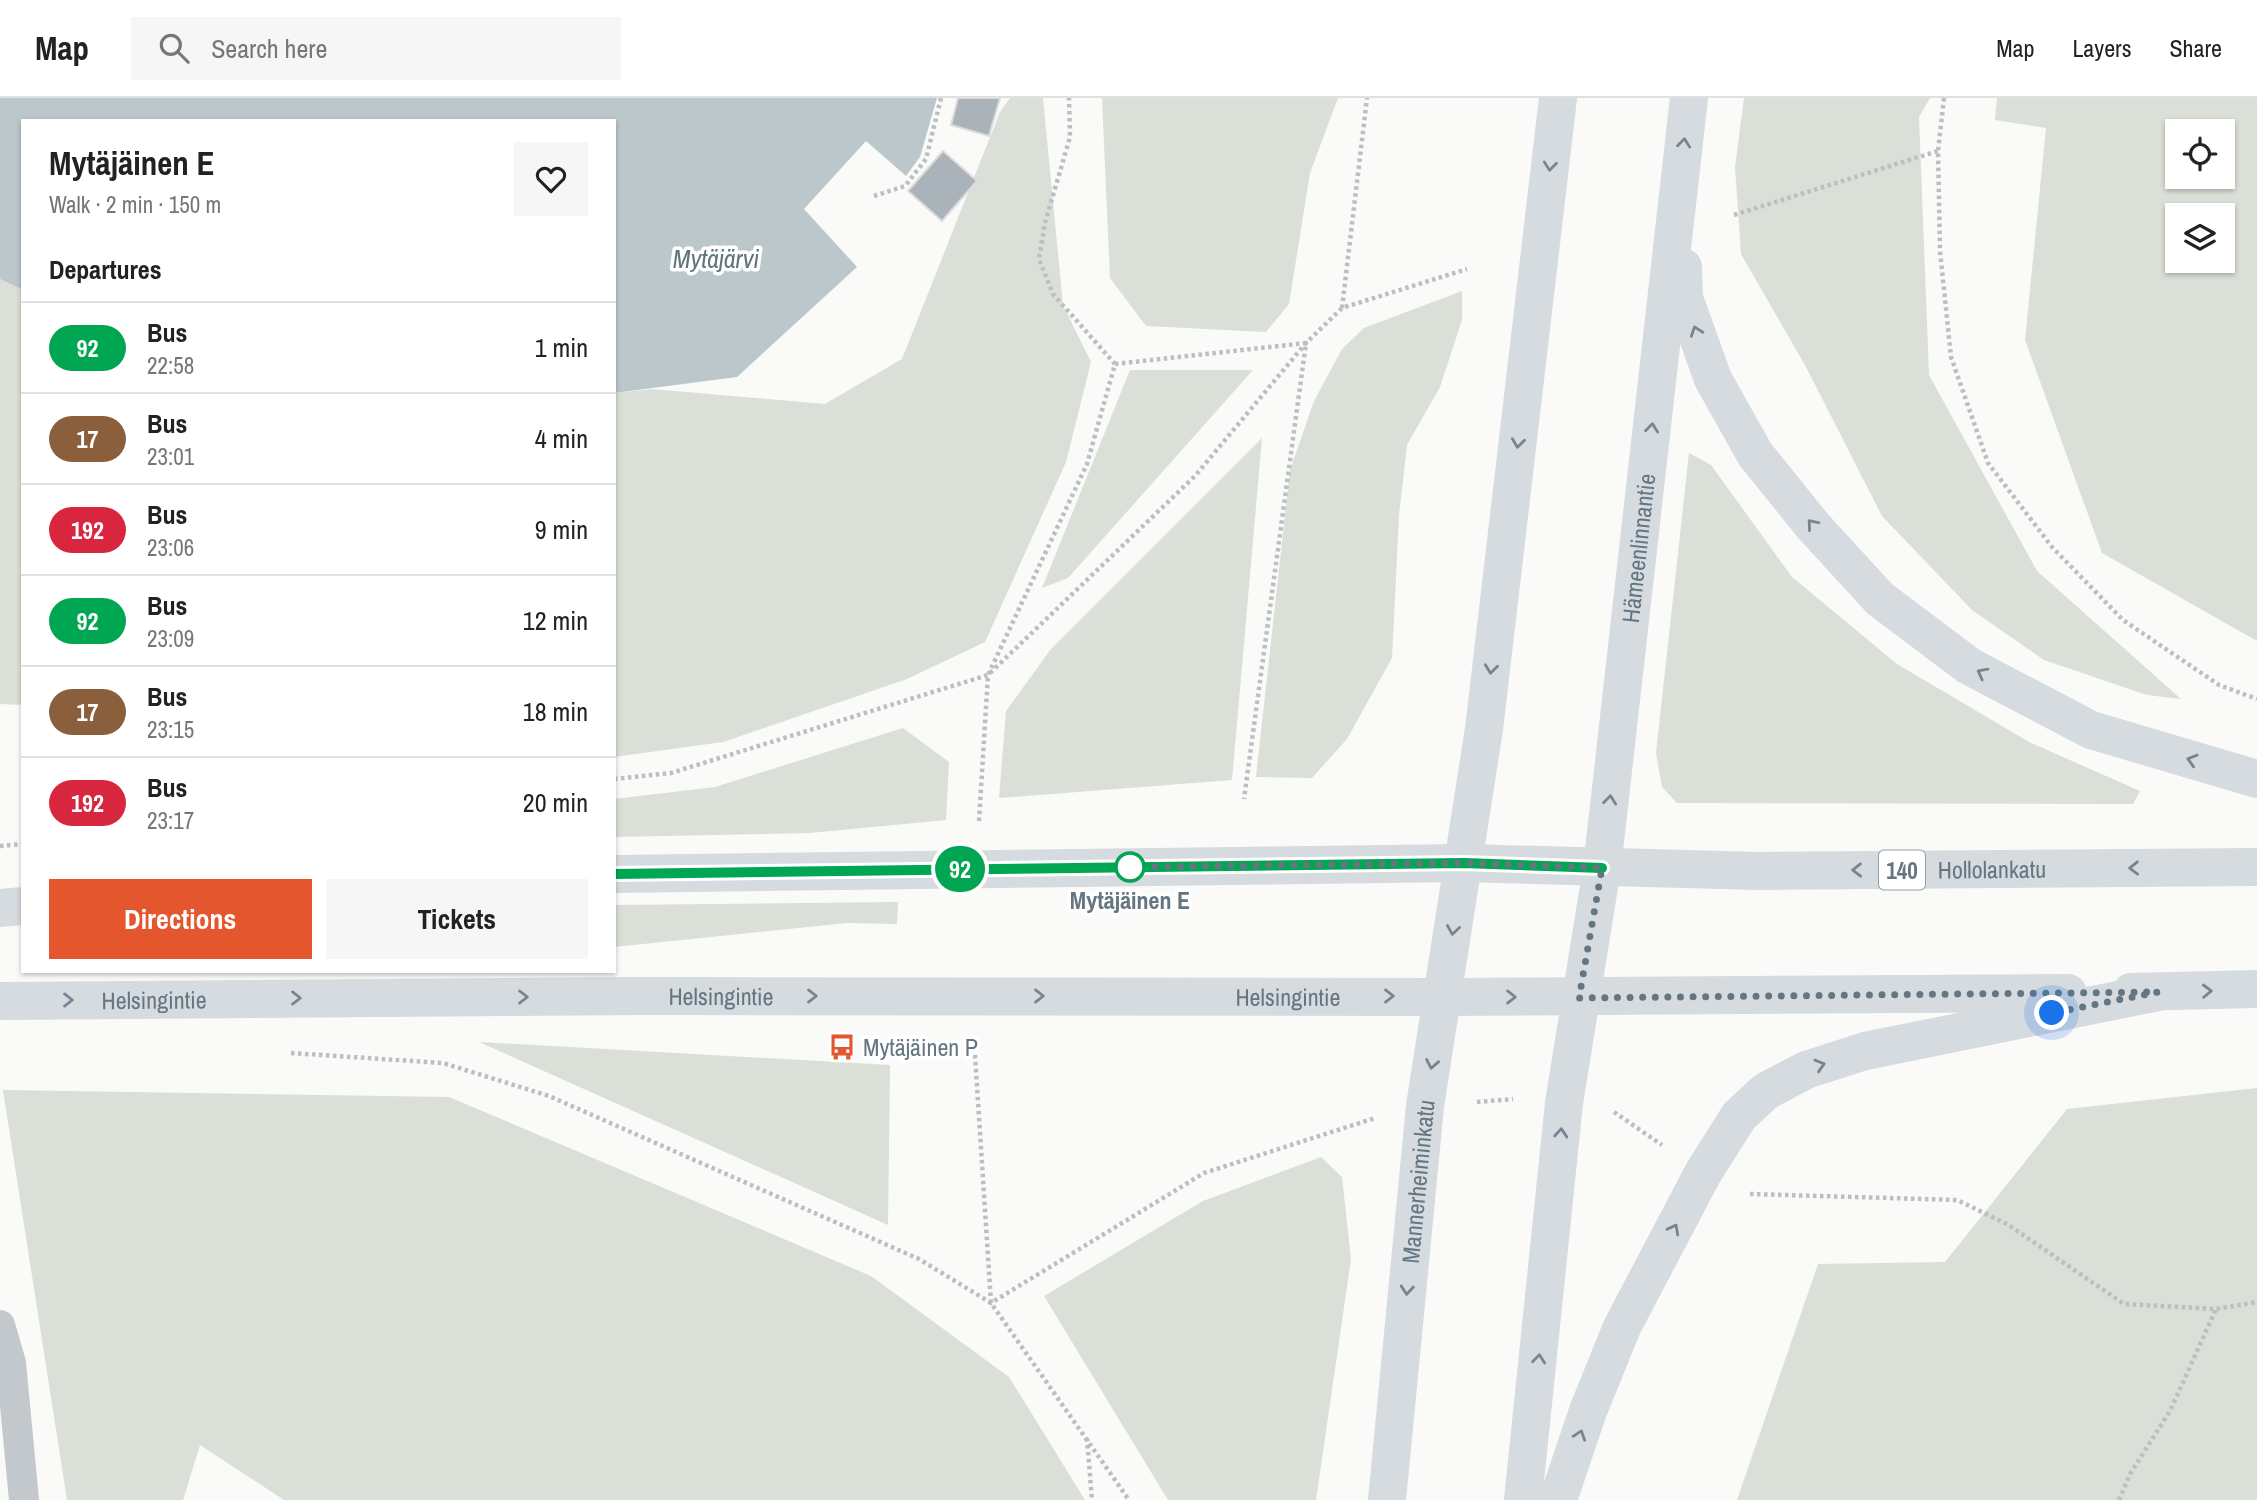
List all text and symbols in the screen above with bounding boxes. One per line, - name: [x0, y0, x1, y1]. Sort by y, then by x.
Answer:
- search box: [131, 17, 621, 80]
- text: Map: [35, 26, 89, 70]
- icon: search: [155, 29, 193, 67]
- text: Search here: [211, 31, 327, 66]
- text: Map: [1996, 32, 2034, 64]
- text: Layers: [2072, 32, 2131, 64]
- text: Share: [2169, 32, 2222, 64]
- map controls: [2165, 119, 2235, 273]
- button: locate: [2165, 119, 2235, 189]
- one-way arrow: [1676, 137, 1691, 148]
- text: Mytäjäinen E: [49, 141, 214, 185]
- button: heart: [514, 142, 588, 216]
- one-way arrow: [1543, 161, 1558, 172]
- text: Walk · 2 min · 150 m: [49, 189, 221, 220]
- button: layers: [2165, 203, 2235, 273]
- water label: Mytäjärvi: [673, 241, 759, 276]
- text: Departures: [49, 252, 162, 287]
- text: Bus: [147, 315, 187, 350]
- one-way arrow: [1690, 325, 1704, 338]
- text: 1 min: [535, 330, 588, 365]
- text: 92: [77, 332, 98, 364]
- text: 22:58: [147, 350, 194, 381]
- text: Bus: [147, 406, 187, 441]
- text: 4 min: [535, 421, 588, 456]
- one-way arrow: [1644, 422, 1659, 433]
- text: 17: [77, 423, 98, 455]
- one-way arrow: [1511, 437, 1526, 449]
- text: 23:01: [147, 441, 194, 472]
- street label: Hämeenlinnantie: [1614, 472, 1662, 625]
- text: Bus: [147, 497, 187, 532]
- text: 9 min: [535, 512, 588, 547]
- text: 192: [71, 514, 104, 546]
- one-way arrow: [1808, 520, 1820, 533]
- text: 23:06: [147, 532, 194, 563]
- text: Bus: [147, 588, 187, 623]
- text: 12 min: [523, 603, 588, 638]
- text: 92: [77, 605, 98, 637]
- text: 23:09: [147, 623, 194, 654]
- one-way arrow: [1484, 663, 1499, 675]
- one-way arrow: [1977, 668, 1990, 681]
- text: Bus: [147, 679, 187, 714]
- text: 18 min: [523, 694, 588, 729]
- text: 17: [77, 696, 98, 728]
- text: 23:15: [147, 714, 194, 745]
- one-way arrow: [2186, 753, 2198, 768]
- text: Bus: [147, 770, 187, 805]
- text: 20 min: [523, 785, 588, 820]
- text: 192: [71, 787, 104, 819]
- one-way arrow: [1602, 794, 1617, 805]
- text: 23:17: [147, 805, 194, 836]
- line badge: 92: [928, 846, 992, 892]
- road number: 140: [1879, 850, 1925, 890]
- marker: Mytäjäinen E: [1115, 852, 1145, 882]
- text: 92: [949, 853, 971, 885]
- street label: Hollolankatu: [1938, 853, 2046, 886]
- one-way arrow: [2128, 860, 2139, 876]
- one-way arrow: [1852, 862, 1862, 878]
- button: Directions: [49, 879, 312, 959]
- button: Tickets: [326, 879, 588, 959]
- place label: Mytäjäinen E: [1070, 884, 1190, 916]
- one-way arrow: [1446, 924, 1461, 936]
- street label: Helsingintie: [668, 980, 774, 1012]
- street label: Helsingintie: [1235, 981, 1341, 1013]
- street label: Helsingintie: [101, 983, 207, 1016]
- one-way arrow: [2202, 983, 2213, 998]
- one-way arrow: [807, 988, 818, 1004]
- one-way arrow: [1035, 988, 1045, 1004]
- one-way arrow: [1385, 988, 1395, 1004]
- one-way arrow: [518, 989, 529, 1004]
- one-way arrow: [1506, 989, 1517, 1005]
- one-way arrow: [291, 990, 301, 1006]
- one-way arrow: [63, 992, 74, 1008]
- your location: [2034, 995, 2069, 1030]
- place label: Mytäjäinen P: [863, 1031, 978, 1063]
- bus stop icon: Mytäjäinen P: [827, 1032, 857, 1062]
- one-way arrow: [1425, 1058, 1440, 1070]
- one-way arrow: [1814, 1059, 1826, 1074]
- street label: Mannerheiminkatu: [1394, 1097, 1442, 1265]
- one-way arrow: [1553, 1127, 1568, 1138]
- one-way arrow: [1666, 1224, 1679, 1236]
- one-way arrow: [1400, 1285, 1415, 1296]
- one-way arrow: [1531, 1353, 1546, 1364]
- one-way arrow: [1572, 1430, 1586, 1442]

